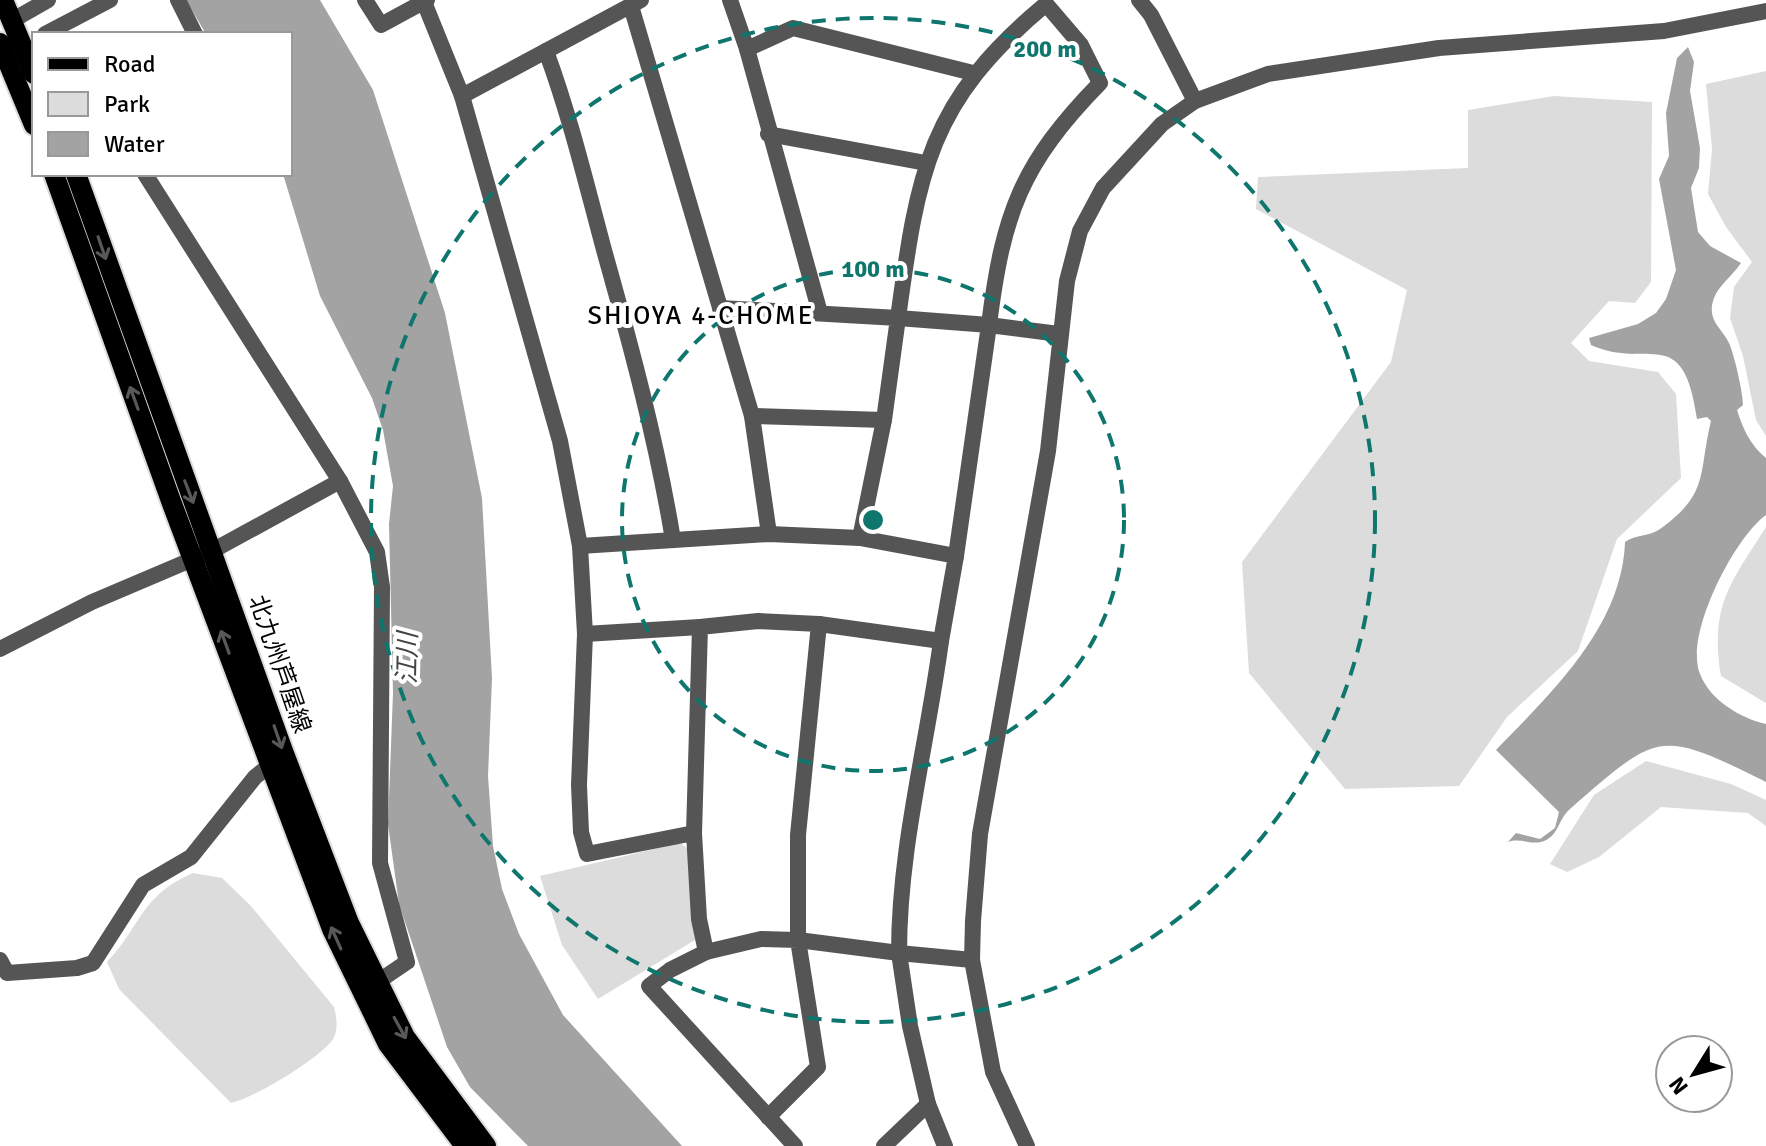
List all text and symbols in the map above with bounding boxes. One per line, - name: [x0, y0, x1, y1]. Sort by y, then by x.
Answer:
- legend: [32, 32, 292, 176]
- text: 200 m: [1013, 34, 1077, 64]
- text: Road: [104, 49, 155, 79]
- text: Park: [104, 89, 150, 119]
- text: Water: [104, 129, 165, 159]
- one-way arrow: [95, 235, 110, 260]
- text: 100 m: [841, 254, 905, 284]
- district label: SHIOYA 4-CHOME: [588, 300, 814, 332]
- one-way arrow: [126, 386, 141, 411]
- one-way arrow: [183, 480, 197, 504]
- centre of rings: [859, 506, 887, 534]
- street label: 北九州芦屋線: [242, 591, 318, 737]
- water label: 江川: [392, 629, 425, 684]
- one-way arrow: [217, 630, 231, 655]
- one-way arrow: [271, 724, 286, 749]
- one-way arrow: [327, 926, 342, 951]
- one-way arrow: [393, 1015, 408, 1039]
- north arrow: [1654, 1034, 1734, 1114]
- text: N: [1663, 1071, 1694, 1100]

